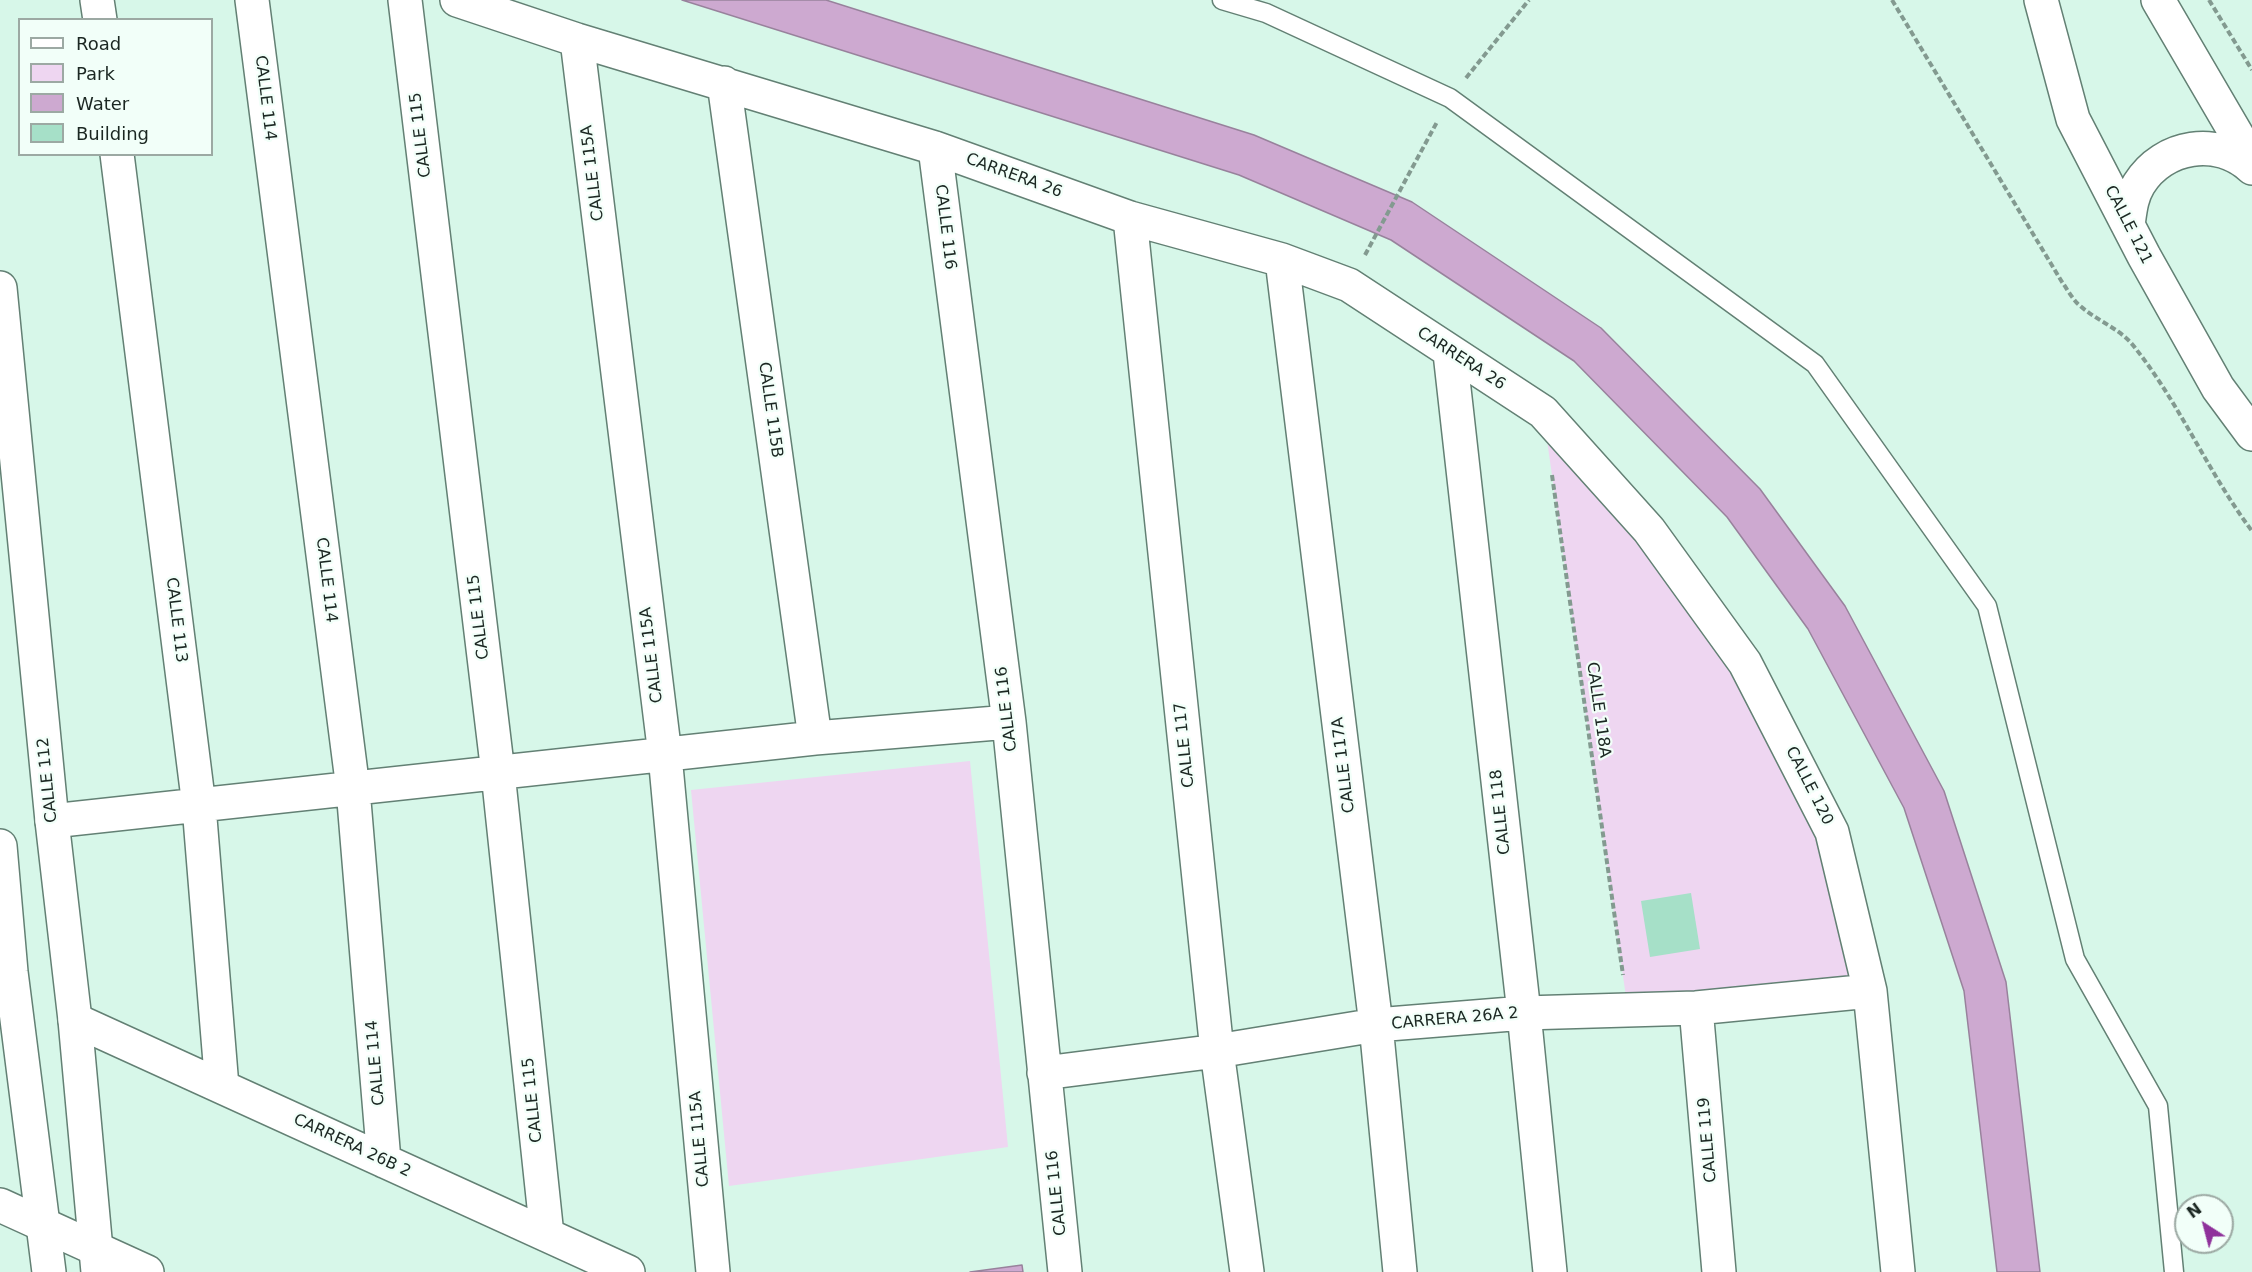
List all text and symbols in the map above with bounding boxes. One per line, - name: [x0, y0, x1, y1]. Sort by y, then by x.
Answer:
- legend: [18, 18, 213, 156]
- text: Road: [76, 33, 121, 54]
- street label: CALLE 114: [250, 54, 280, 142]
- text: Park: [76, 63, 115, 84]
- street label: CALLE 115: [406, 91, 436, 179]
- text: Water: [76, 93, 129, 114]
- text: Building: [76, 123, 149, 144]
- street label: CALLE 115A: [578, 124, 608, 222]
- street label: CARRERA 26: [963, 150, 1065, 202]
- street label: CALLE 121: [2100, 182, 2156, 268]
- street label: CALLE 116: [930, 183, 960, 271]
- street label: CARRERA 26: [1413, 323, 1509, 395]
- street label: CALLE 115B: [754, 361, 786, 459]
- street label: CALLE 114: [311, 536, 341, 624]
- street label: CALLE 115: [464, 573, 494, 661]
- street label: CALLE 113: [161, 576, 191, 664]
- street label: CALLE 115A: [637, 606, 667, 704]
- street label: CALLE 118A: [1582, 661, 1614, 759]
- street label: CALLE 116: [992, 665, 1022, 753]
- street label: CALLE 117: [1171, 701, 1199, 789]
- street label: CALLE 117A: [1329, 716, 1359, 814]
- street label: CALLE 112: [34, 736, 62, 824]
- street label: CALLE 120: [1781, 743, 1837, 829]
- street label: CALLE 118: [1487, 768, 1515, 856]
- street label: CARRERA 26A 2: [1391, 1004, 1519, 1034]
- street label: CALLE 114: [363, 1019, 389, 1107]
- street label: CALLE 115: [519, 1056, 547, 1144]
- street label: CALLE 115A: [686, 1090, 714, 1188]
- street label: CALLE 119: [1695, 1096, 1721, 1184]
- street label: CARRERA 26B 2: [290, 1110, 414, 1182]
- street label: CALLE 116: [1043, 1149, 1071, 1237]
- north arrow: [2174, 1194, 2234, 1254]
- text: N: [2183, 1199, 2205, 1222]

